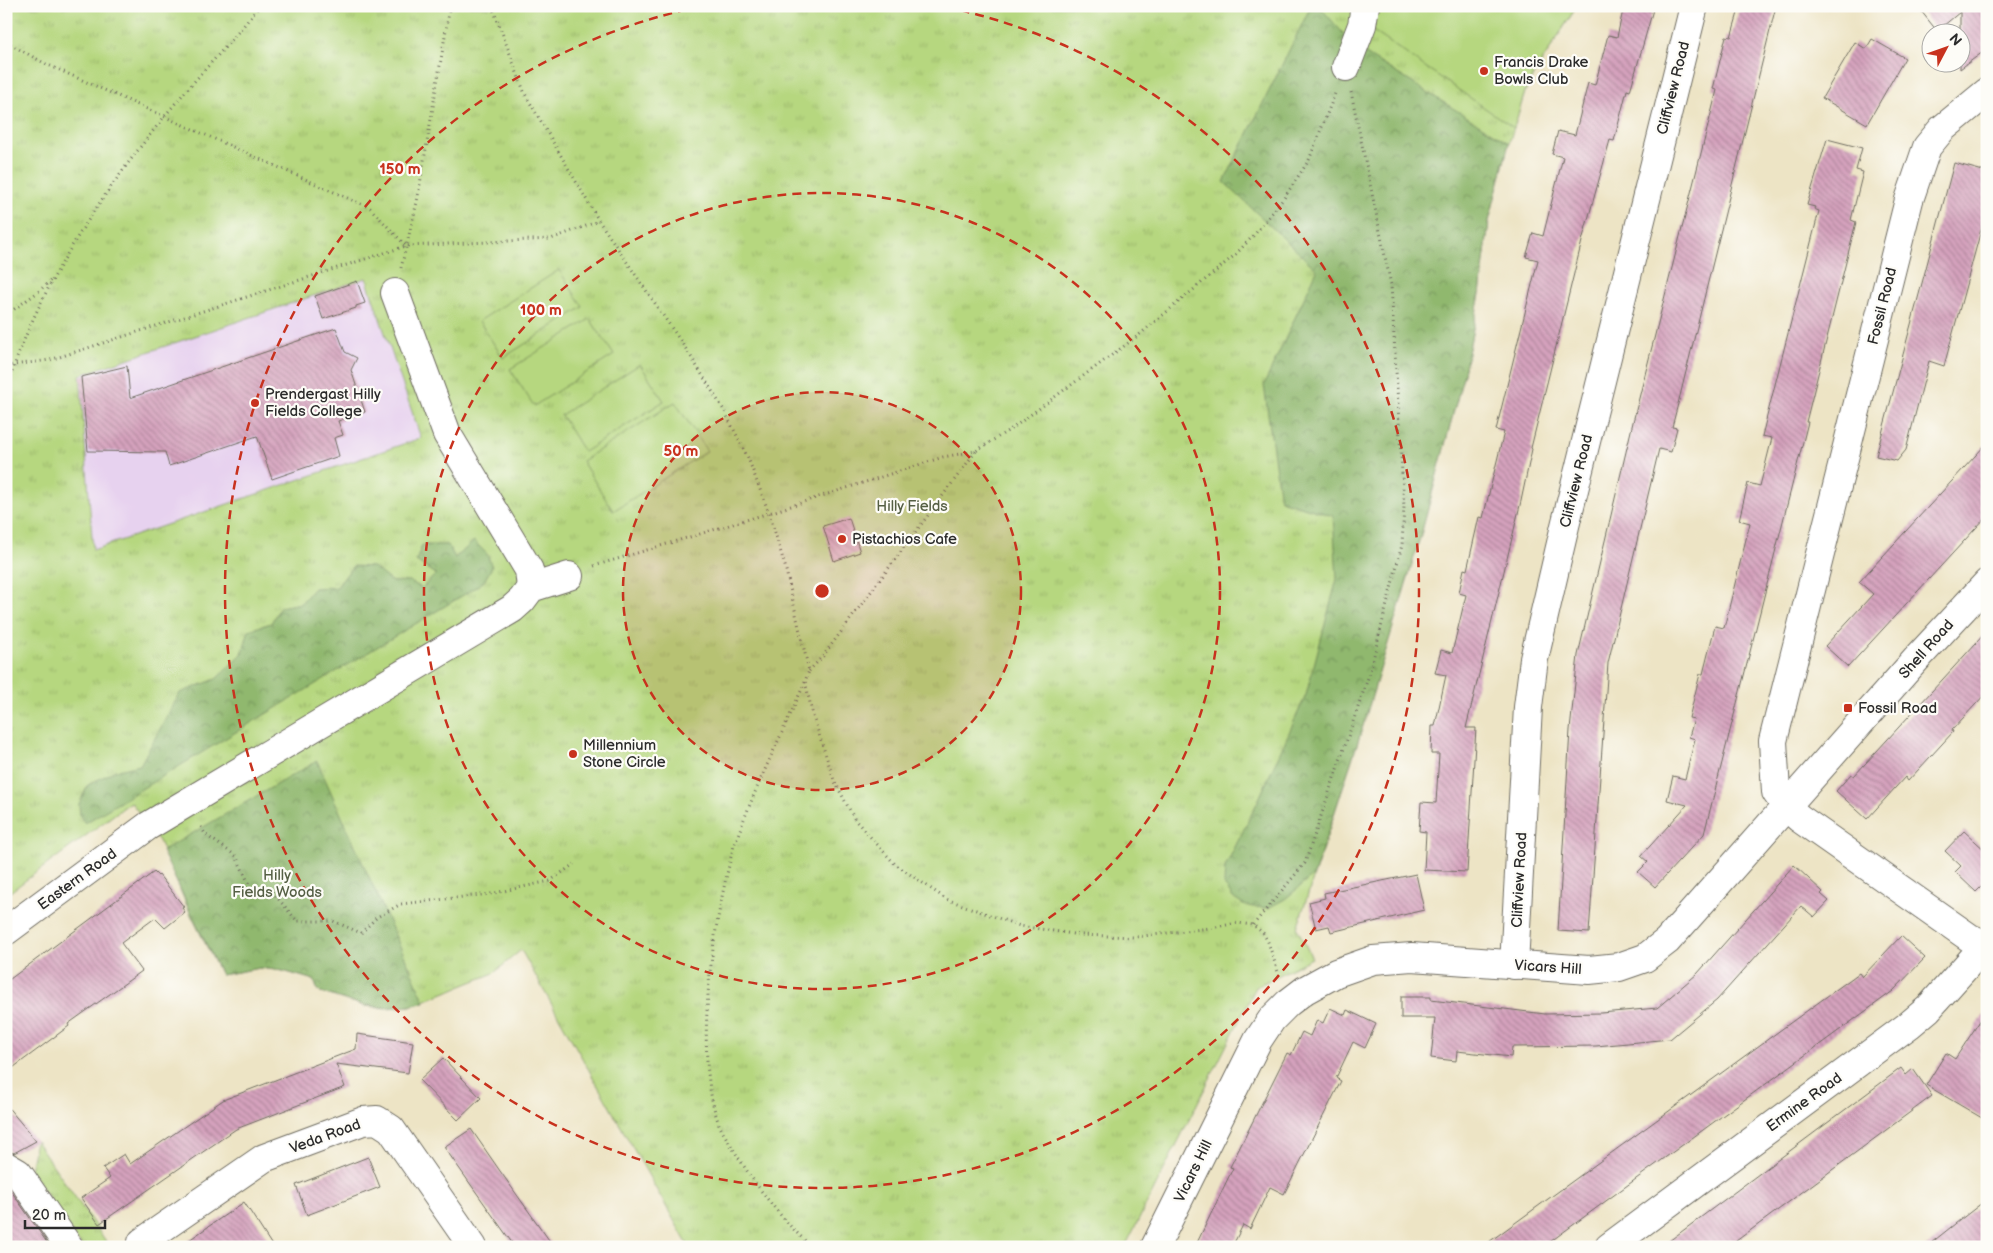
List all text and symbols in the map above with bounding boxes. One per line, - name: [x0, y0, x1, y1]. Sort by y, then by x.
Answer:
- north arrow: [1920, 22, 1970, 72]
- text: N: [1946, 30, 1965, 49]
- street label: Cliffview Road: [1653, 39, 1694, 137]
- place label: Francis Drake Bowls Club: [1494, 53, 1589, 89]
- marker: Francis Drake Bowls Club: [1478, 65, 1490, 77]
- text: 150 m: [379, 160, 421, 179]
- street label: Fossil Road: [1864, 265, 1901, 347]
- text: 100 m: [520, 301, 562, 320]
- place label: Prendergast Hilly Fields College: [265, 385, 381, 421]
- marker: Prendergast Hilly Fields College: [249, 397, 261, 409]
- street label: Cliffview Road: [1556, 432, 1597, 530]
- text: 50 m: [664, 442, 699, 461]
- park label: Hilly Fields: [876, 497, 948, 516]
- place label: Pistachios Cafe: [852, 530, 957, 549]
- marker: Pistachios Cafe: [836, 533, 848, 545]
- centre of rings: [813, 582, 831, 600]
- street label: Shell Road: [1895, 616, 1958, 683]
- place label: Fossil Road: [1858, 699, 1937, 718]
- marker: Fossil Road: [1842, 702, 1854, 714]
- place label: Millennium Stone Circle: [583, 736, 666, 772]
- marker: Millennium Stone Circle: [567, 748, 579, 760]
- street label: Cliffview Road: [1508, 832, 1531, 928]
- street label: Eastern Road: [34, 844, 121, 914]
- park label: Hilly Fields Woods: [232, 866, 323, 902]
- street label: Vicars Hill: [1514, 956, 1582, 979]
- street label: Ermine Road: [1763, 1069, 1846, 1136]
- street label: Veda Road: [287, 1115, 363, 1158]
- street label: Vicars Hill: [1170, 1137, 1217, 1206]
- scale bar: [25, 1198, 105, 1230]
- text: 20 m: [32, 1206, 66, 1225]

